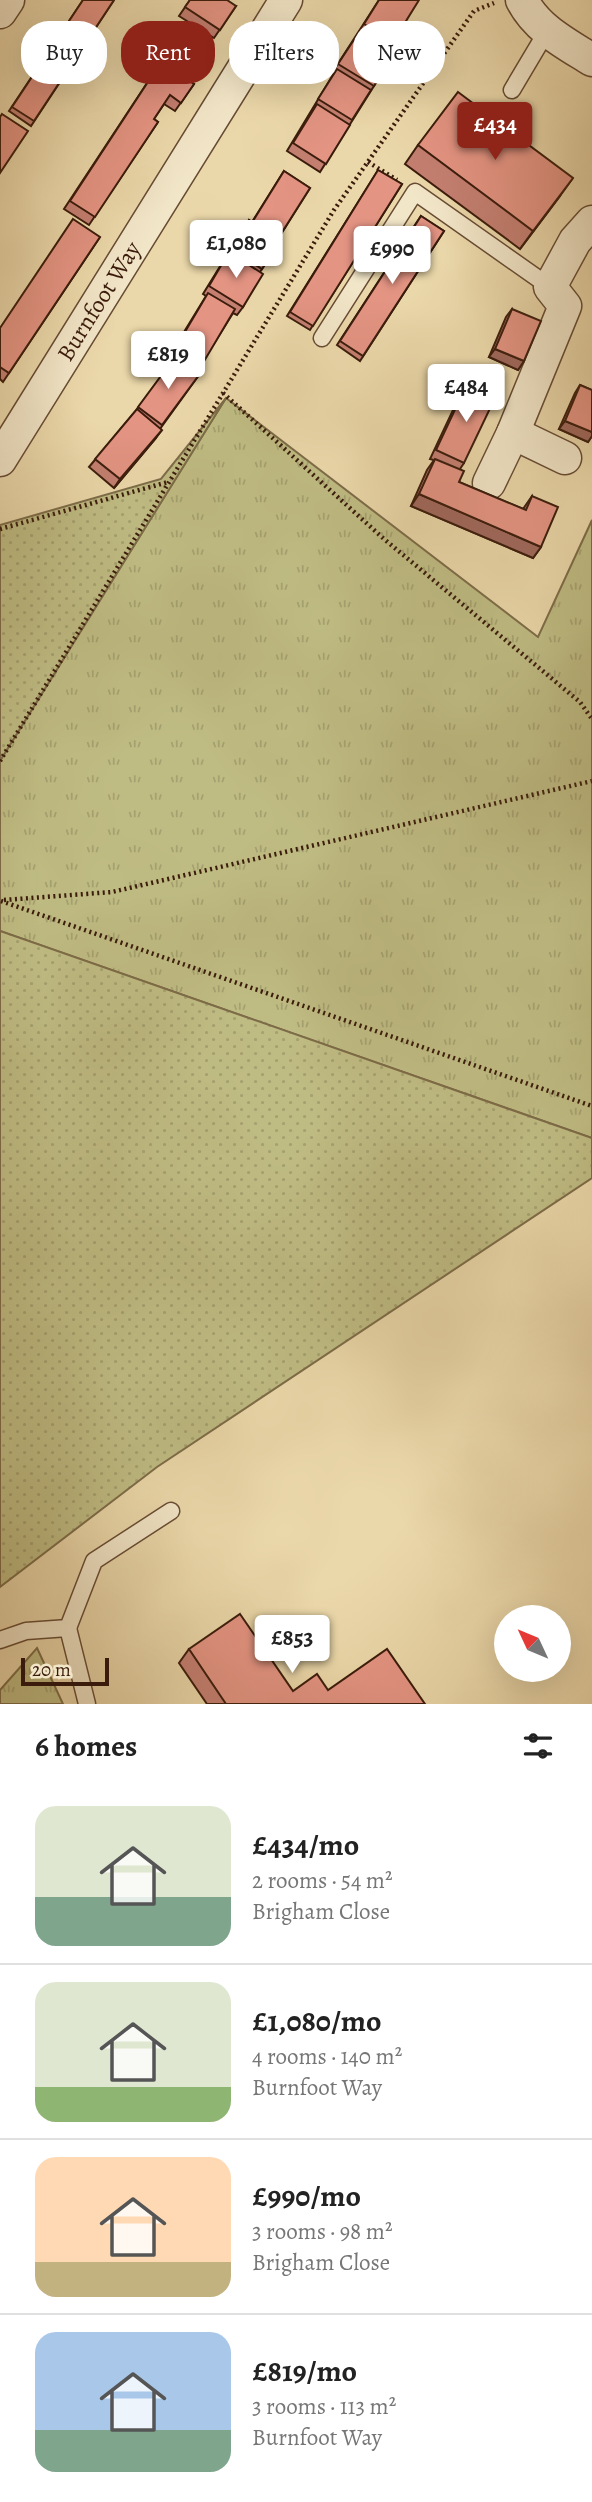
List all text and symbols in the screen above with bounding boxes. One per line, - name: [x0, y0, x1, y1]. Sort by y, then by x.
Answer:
- chip: Buy: [21, 21, 107, 84]
- chip: Rent: [121, 21, 215, 84]
- chip: Filters: [229, 21, 339, 84]
- chip: New: [353, 21, 445, 84]
- pin: £434: [454, 102, 536, 162]
- text: £434: [473, 109, 517, 140]
- pin: £1,080: [179, 220, 293, 280]
- pin: £990: [351, 226, 433, 286]
- text: £1,080: [206, 227, 266, 258]
- text: £990: [370, 233, 414, 264]
- street label: Burnfoot Way: [49, 235, 148, 367]
- pin: £819: [127, 332, 209, 391]
- text: £819: [147, 338, 189, 369]
- pin: £484: [425, 364, 507, 424]
- text: £484: [444, 371, 488, 402]
- north arrow: [494, 1605, 570, 1682]
- map controls: [494, 1605, 571, 1682]
- pin: £853: [251, 1616, 333, 1675]
- text: £853: [271, 1622, 313, 1653]
- scale bar: [21, 1655, 108, 1687]
- text: 20 m: [32, 1657, 71, 1683]
- text: 6 homes: [35, 1726, 137, 1766]
- icon: filters: [519, 1727, 557, 1765]
- text: £434/mo: [252, 1825, 359, 1865]
- icon: home: [91, 1834, 175, 1918]
- text: 2 rooms · 54 m²: [252, 1865, 393, 1896]
- text: Brigham Close: [252, 1896, 390, 1927]
- text: £1,080/mo: [252, 2001, 381, 2041]
- icon: home: [91, 2010, 175, 2094]
- text: 4 rooms · 140 m²: [252, 2041, 402, 2072]
- text: Burnfoot Way: [252, 2072, 382, 2103]
- text: £990/mo: [252, 2176, 361, 2216]
- icon: home: [91, 2185, 175, 2269]
- text: 3 rooms · 98 m²: [252, 2216, 393, 2247]
- text: Brigham Close: [252, 2247, 390, 2278]
- text: £819/mo: [252, 2351, 357, 2391]
- icon: home: [91, 2360, 175, 2444]
- text: 3 rooms · 113 m²: [252, 2391, 396, 2422]
- text: Burnfoot Way: [252, 2422, 382, 2453]

